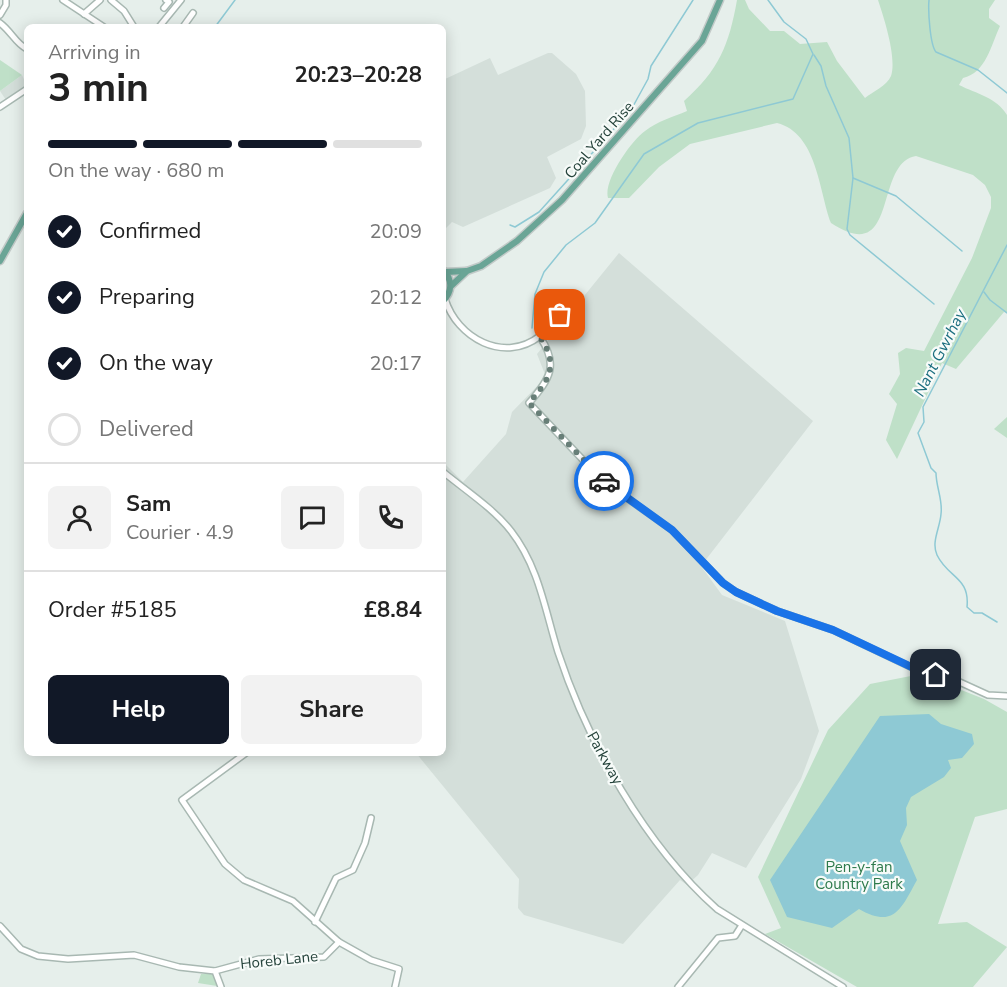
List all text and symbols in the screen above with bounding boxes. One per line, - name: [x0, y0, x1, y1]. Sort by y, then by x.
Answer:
- text: Arriving in: [48, 39, 141, 66]
- text: 20:23–20:28: [294, 60, 422, 90]
- text: 3 min: [48, 62, 149, 115]
- street label: Coal Yard Rise: [560, 97, 638, 183]
- text: On the way · 680 m: [48, 157, 224, 184]
- icon: check: [48, 215, 81, 248]
- text: Confirmed: [99, 216, 201, 246]
- text: 20:09: [369, 218, 422, 245]
- icon: check: [48, 281, 81, 314]
- text: Preparing: [99, 282, 195, 312]
- text: 20:12: [369, 284, 422, 311]
- pin: [534, 289, 585, 340]
- icon: bag: [543, 298, 576, 331]
- water label: Nant Gwrhay: [908, 305, 972, 401]
- icon: check: [48, 347, 81, 380]
- text: On the way: [99, 348, 213, 378]
- text: 20:17: [369, 350, 422, 377]
- text: Delivered: [99, 414, 194, 444]
- courier: [574, 451, 634, 511]
- icon: car: [588, 465, 621, 498]
- button: person: [48, 486, 111, 549]
- button: chat: [281, 486, 344, 549]
- button: phone: [359, 486, 422, 549]
- text: Sam: [126, 489, 171, 519]
- text: Courier · 4.9: [126, 519, 234, 546]
- text: Order #5185: [48, 595, 177, 625]
- text: £8.84: [364, 595, 422, 625]
- pin: [910, 649, 961, 700]
- icon: home: [919, 658, 952, 691]
- button: Help: [48, 675, 229, 744]
- button: Share: [241, 675, 422, 744]
- street label: Parkway: [582, 728, 628, 788]
- park label: Pen-y-fan Country Park: [815, 857, 903, 894]
- street label: Horeb Lane: [239, 946, 319, 974]

